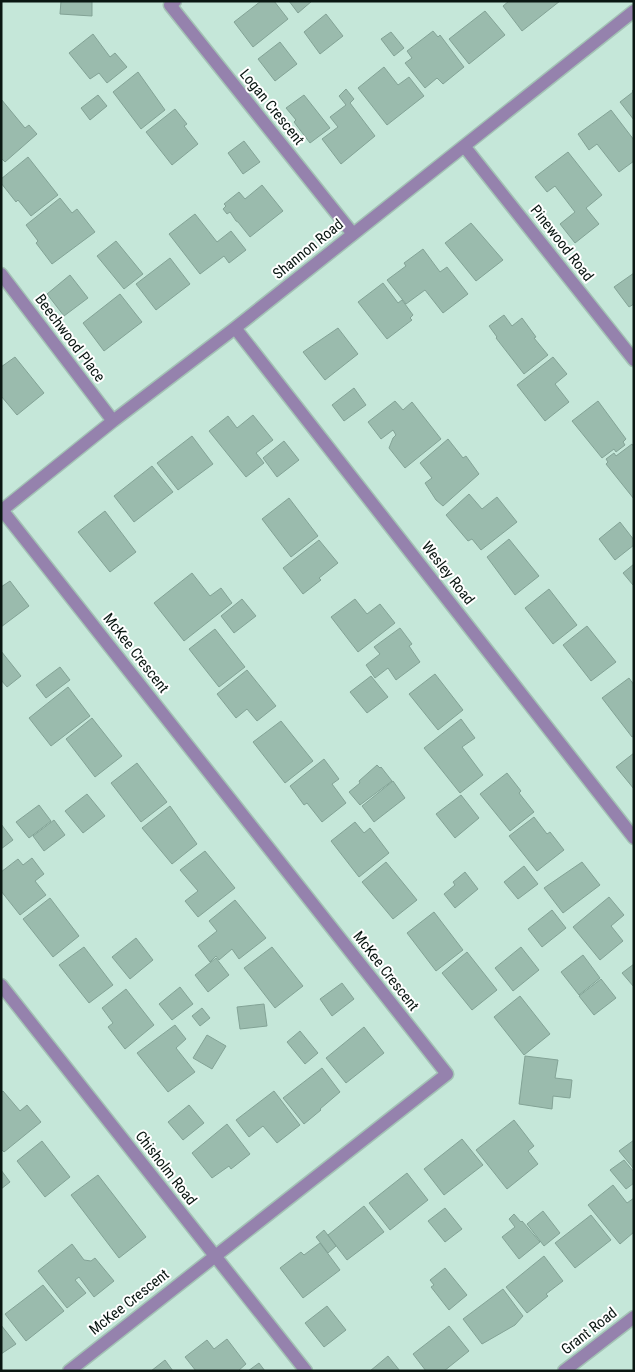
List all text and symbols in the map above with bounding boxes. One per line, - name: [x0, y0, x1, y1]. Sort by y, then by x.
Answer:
- street label: Logan Crescent: [236, 65, 308, 149]
- street label: Pinewood Road: [527, 201, 597, 285]
- street label: Shannon Road: [269, 215, 347, 283]
- street label: Beechwood Place: [31, 291, 109, 385]
- street label: Wesley Road: [418, 538, 478, 608]
- street label: McKee Crescent: [99, 610, 173, 696]
- street label: McKee Crescent: [349, 928, 423, 1014]
- street label: Chisholm Road: [131, 1127, 201, 1209]
- street label: McKee Crescent: [86, 1265, 172, 1339]
- street label: Grant Road: [558, 1304, 620, 1358]

